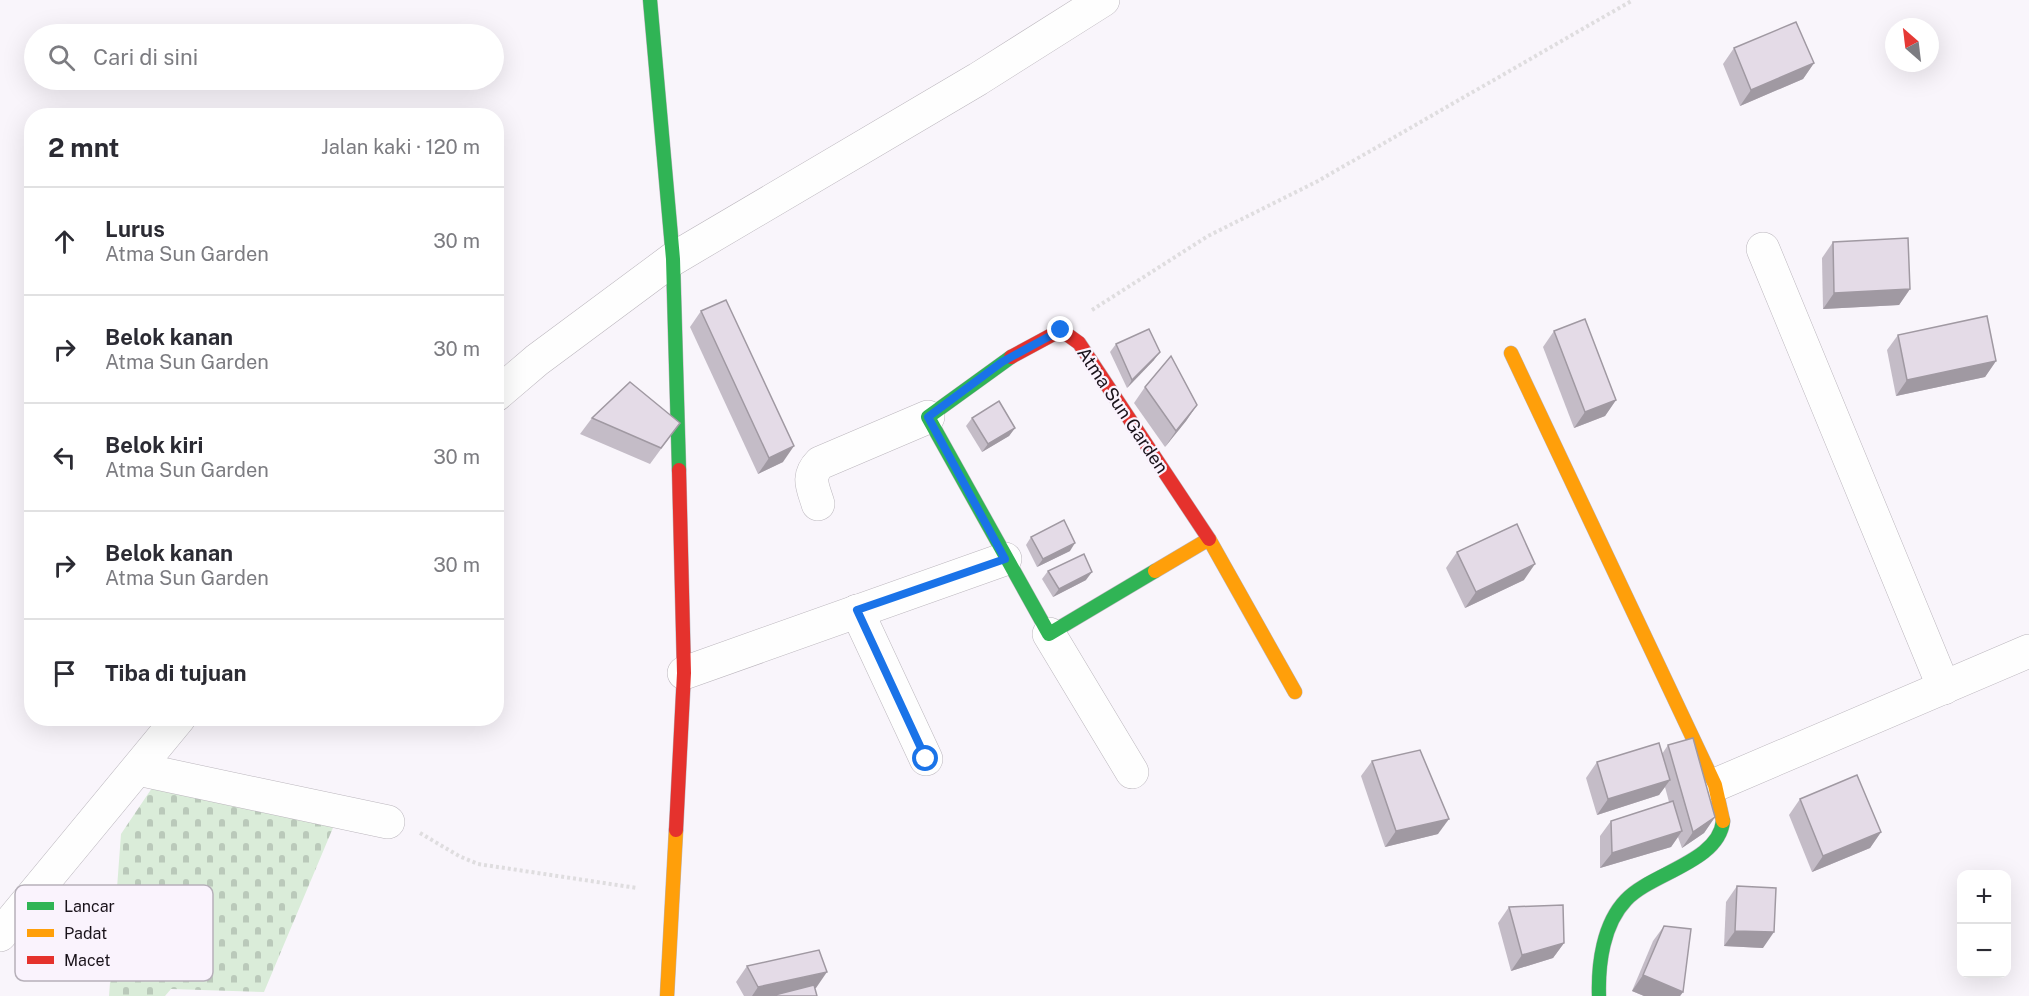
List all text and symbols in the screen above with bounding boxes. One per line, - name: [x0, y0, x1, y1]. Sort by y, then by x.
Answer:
- north arrow: [1885, 18, 1939, 72]
- search box: [24, 24, 504, 90]
- icon: search: [45, 41, 78, 74]
- text: Cari di sini: [93, 44, 198, 70]
- text: 2 mnt: [48, 132, 119, 163]
- text: Jalan kaki · 120 m: [321, 135, 480, 159]
- text: Lurus: [105, 216, 165, 242]
- icon: ahead: [48, 225, 81, 258]
- text: 30 m: [433, 229, 480, 253]
- text: Atma Sun Garden: [105, 242, 269, 266]
- route end: [1047, 316, 1073, 342]
- text: Belok kanan: [105, 324, 233, 350]
- icon: right: [48, 333, 81, 366]
- text: 30 m: [433, 337, 480, 361]
- street label: Atma Sun Garden: [1073, 343, 1173, 477]
- text: Atma Sun Garden: [105, 350, 269, 374]
- text: Belok kiri: [105, 432, 203, 458]
- icon: left: [48, 441, 81, 474]
- text: 30 m: [433, 445, 480, 469]
- text: Atma Sun Garden: [105, 458, 269, 482]
- text: Belok kanan: [105, 540, 233, 566]
- icon: right: [48, 549, 81, 582]
- text: 30 m: [433, 553, 480, 577]
- text: Atma Sun Garden: [105, 566, 269, 590]
- icon: arrive: [48, 657, 81, 690]
- text: Tiba di tujuan: [105, 660, 246, 686]
- route start: [912, 745, 938, 771]
- map controls: [1957, 870, 2011, 978]
- button: +: [1957, 870, 2011, 924]
- legend: [15, 885, 213, 981]
- text: Lancar: [64, 897, 115, 916]
- text: Padat: [64, 924, 107, 943]
- button: −: [1957, 924, 2011, 978]
- text: Macet: [64, 951, 111, 970]

